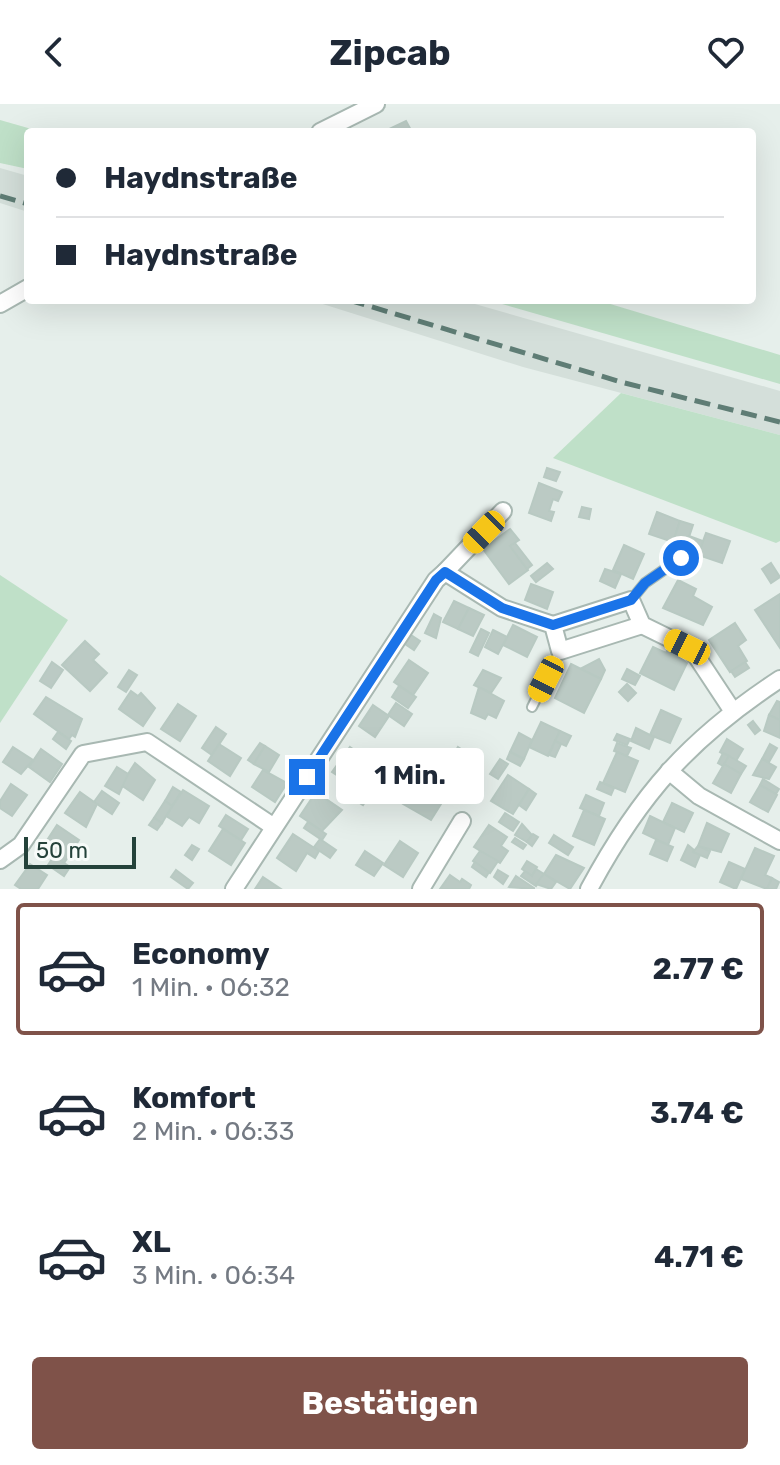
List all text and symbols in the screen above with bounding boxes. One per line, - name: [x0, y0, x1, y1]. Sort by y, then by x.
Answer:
- icon: back: [32, 30, 76, 74]
- icon: heart: [704, 30, 748, 74]
- text: Zipcab: [329, 31, 451, 74]
- text: Haydnstraße: [104, 160, 298, 196]
- text: Haydnstraße: [104, 237, 298, 273]
- car: [459, 506, 509, 558]
- route start: [663, 540, 699, 576]
- car: [660, 626, 714, 668]
- car: [524, 652, 568, 706]
- callout: 1 Min.: [335, 749, 483, 805]
- route end: [289, 759, 325, 795]
- text: 1 Min.: [374, 760, 446, 791]
- scale bar: [24, 833, 136, 869]
- text: 50 m: [36, 837, 88, 864]
- icon: car: [36, 933, 108, 1005]
- text: Economy: [132, 936, 270, 972]
- text: 2.77 €: [653, 951, 744, 987]
- text: 1 Min. · 06:32: [132, 972, 290, 1003]
- icon: car: [36, 1077, 108, 1149]
- text: Komfort: [132, 1080, 256, 1116]
- text: 3.74 €: [650, 1095, 744, 1131]
- text: 2 Min. · 06:33: [132, 1116, 294, 1147]
- icon: car: [36, 1221, 108, 1293]
- text: XL: [132, 1224, 171, 1260]
- text: 4.71 €: [654, 1239, 744, 1275]
- text: 3 Min. · 06:34: [132, 1260, 295, 1291]
- button: Bestätigen: [32, 1357, 748, 1449]

